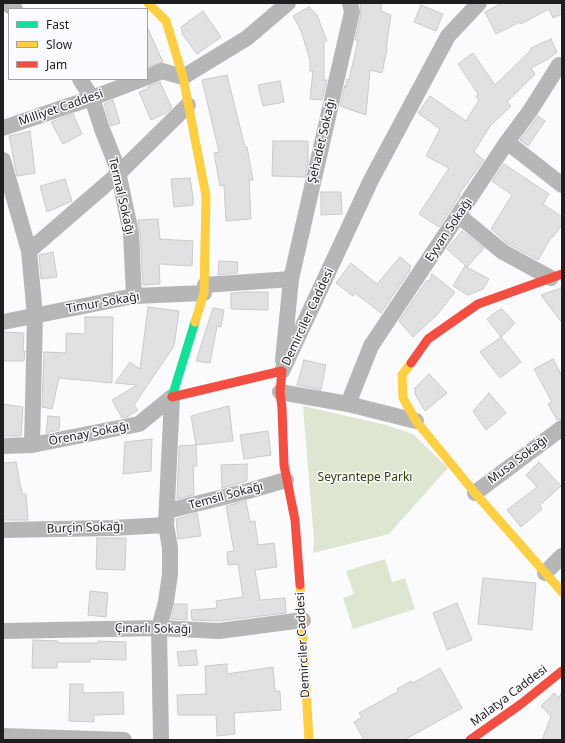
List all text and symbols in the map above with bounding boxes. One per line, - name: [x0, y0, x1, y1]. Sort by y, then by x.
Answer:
- legend: [8, 8, 148, 80]
- text: Fast: [46, 16, 69, 33]
- text: Slow: [46, 36, 72, 53]
- text: Jam: [46, 56, 67, 73]
- street label: Milliyet Caddesi: [17, 87, 105, 129]
- street label: Şehadet Sokağı: [305, 97, 339, 185]
- street label: Termal Sokağı: [105, 156, 137, 236]
- street label: Eyvan Sokağı: [422, 195, 476, 265]
- street label: Demirciler Caddesi: [279, 266, 337, 368]
- street label: Timur Sokağı: [65, 289, 141, 317]
- street label: Örenay Sokağı: [48, 419, 130, 449]
- street label: Musa Sokağı: [485, 433, 551, 487]
- park label: Seyrantepe Parkı: [318, 471, 412, 485]
- street label: Temsil Sokağı: [187, 479, 265, 513]
- street label: Burçin Sokağı: [46, 519, 124, 537]
- street label: Demirciler Caddesi: [293, 592, 313, 698]
- street label: Çınarlı Sokağı: [115, 621, 191, 637]
- street label: Malatya Caddesi: [468, 662, 550, 730]

